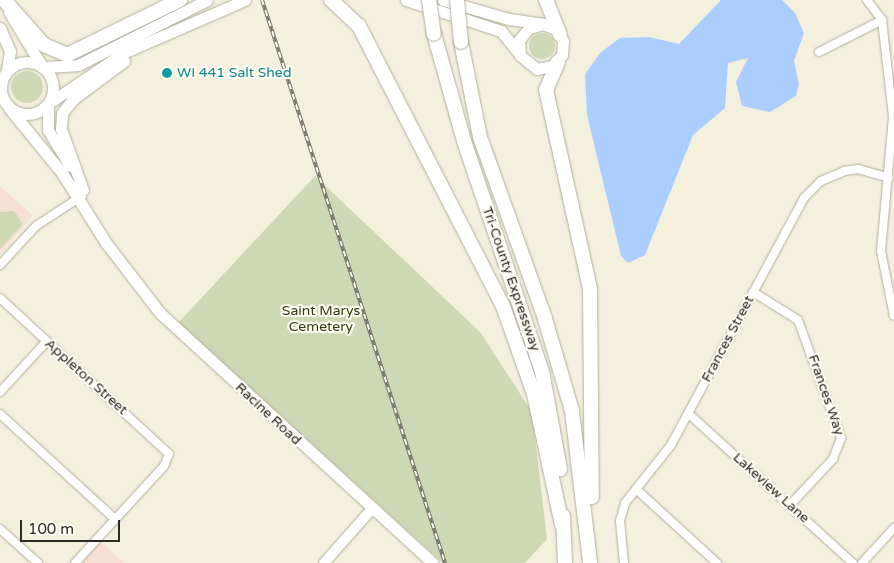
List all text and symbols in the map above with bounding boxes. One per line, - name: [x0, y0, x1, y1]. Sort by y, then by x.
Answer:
- place label: WI 441 Salt Shed: [177, 65, 292, 81]
- marker: WI 441 Salt Shed: [161, 67, 173, 79]
- street label: Tri-County Expressway: [478, 205, 544, 353]
- street label: Frances Street: [698, 293, 758, 385]
- park label: Saint Marys Cemetery: [282, 303, 360, 336]
- street label: Appleton Street: [41, 336, 131, 418]
- street label: Frances Way: [804, 352, 848, 438]
- street label: Racine Road: [232, 379, 304, 449]
- street label: Lakeview Lane: [729, 449, 813, 527]
- scale bar: [22, 510, 122, 542]
- text: 100 m: [28, 520, 74, 538]

